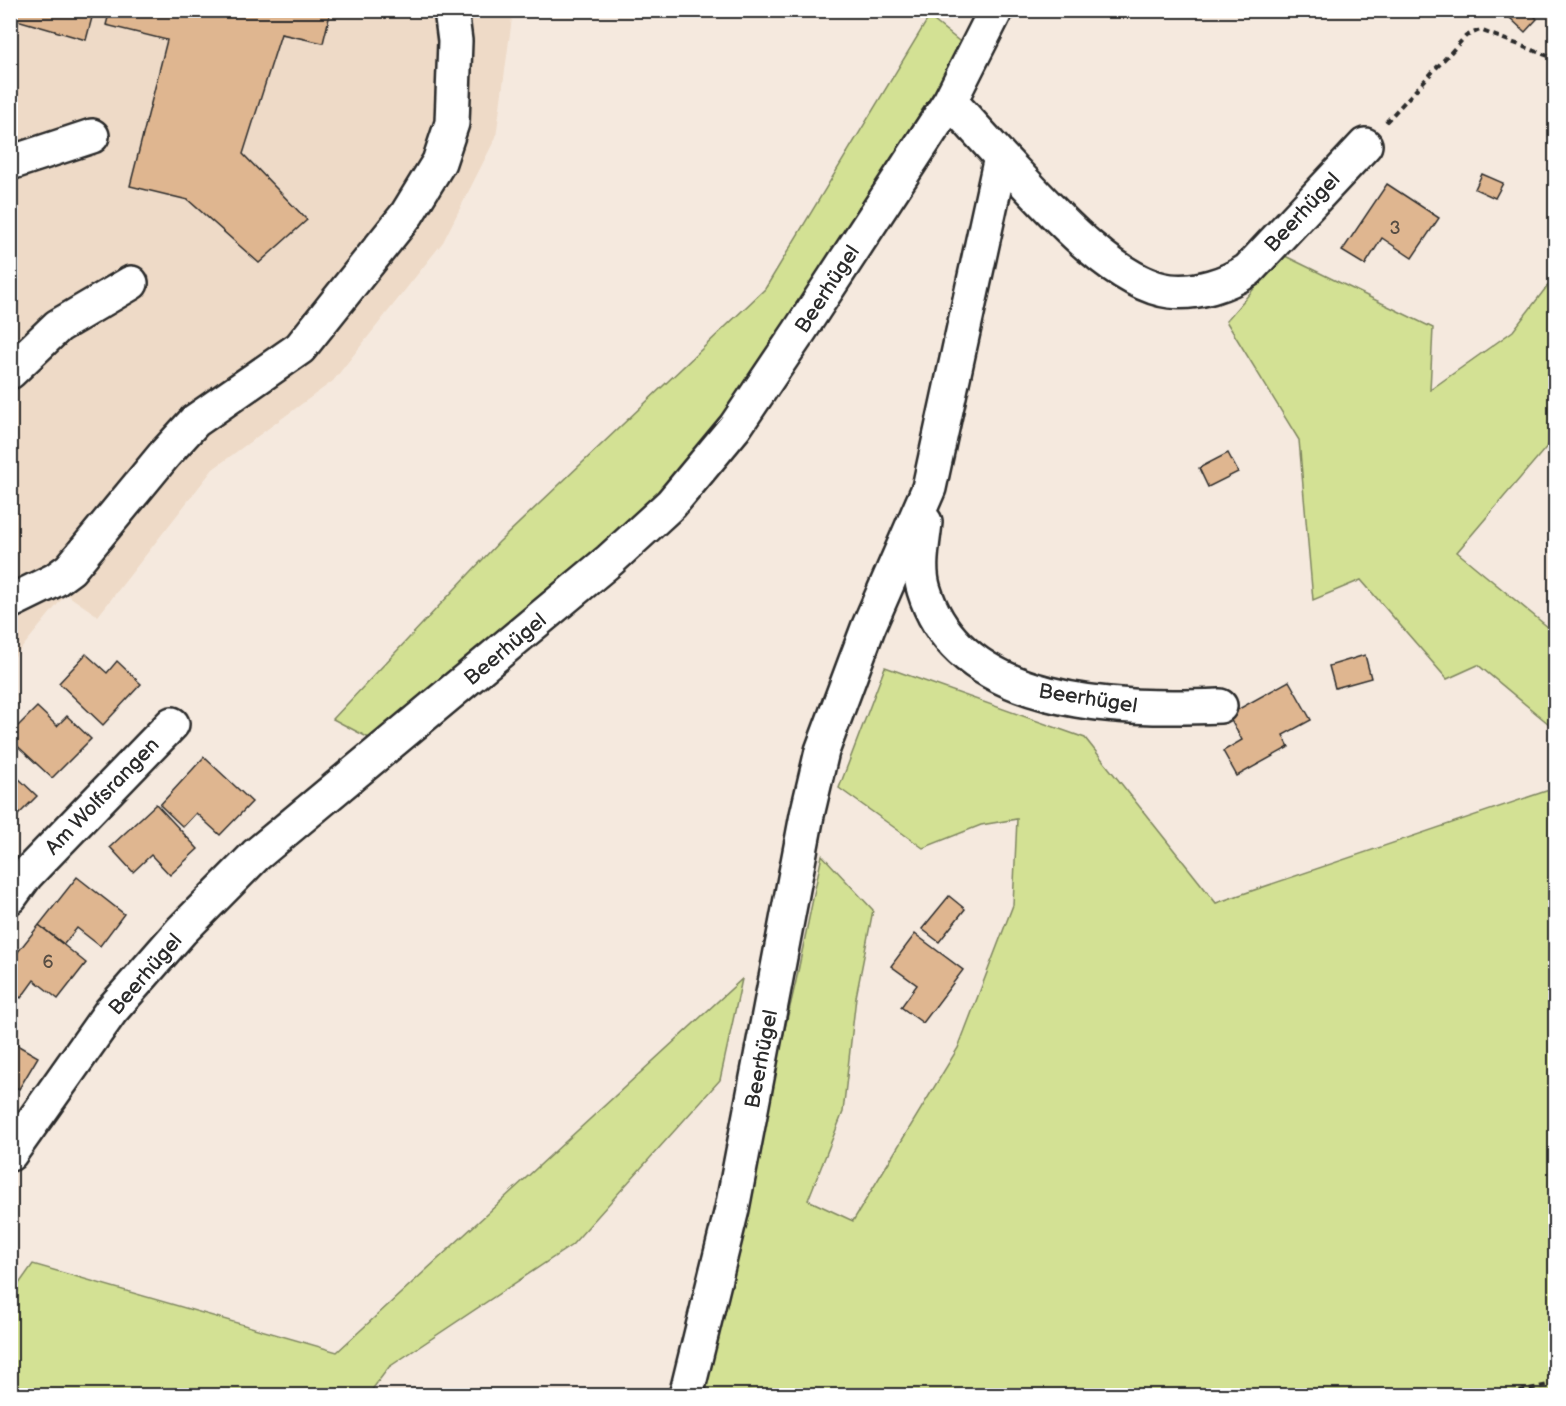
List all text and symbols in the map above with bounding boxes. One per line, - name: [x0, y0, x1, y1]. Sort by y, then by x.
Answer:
- street label: Beerhügel: [1259, 167, 1345, 257]
- house number: 3: [1389, 218, 1401, 239]
- street label: Beerhügel: [790, 241, 865, 338]
- street label: Beerhügel: [459, 608, 551, 691]
- street label: Beerhügel: [1037, 678, 1139, 719]
- street label: Am Wolfsrangen: [40, 733, 165, 860]
- street label: Beerhügel: [103, 929, 187, 1020]
- house number: 6: [43, 952, 54, 973]
- street label: Beerhügel: [740, 1008, 783, 1110]

